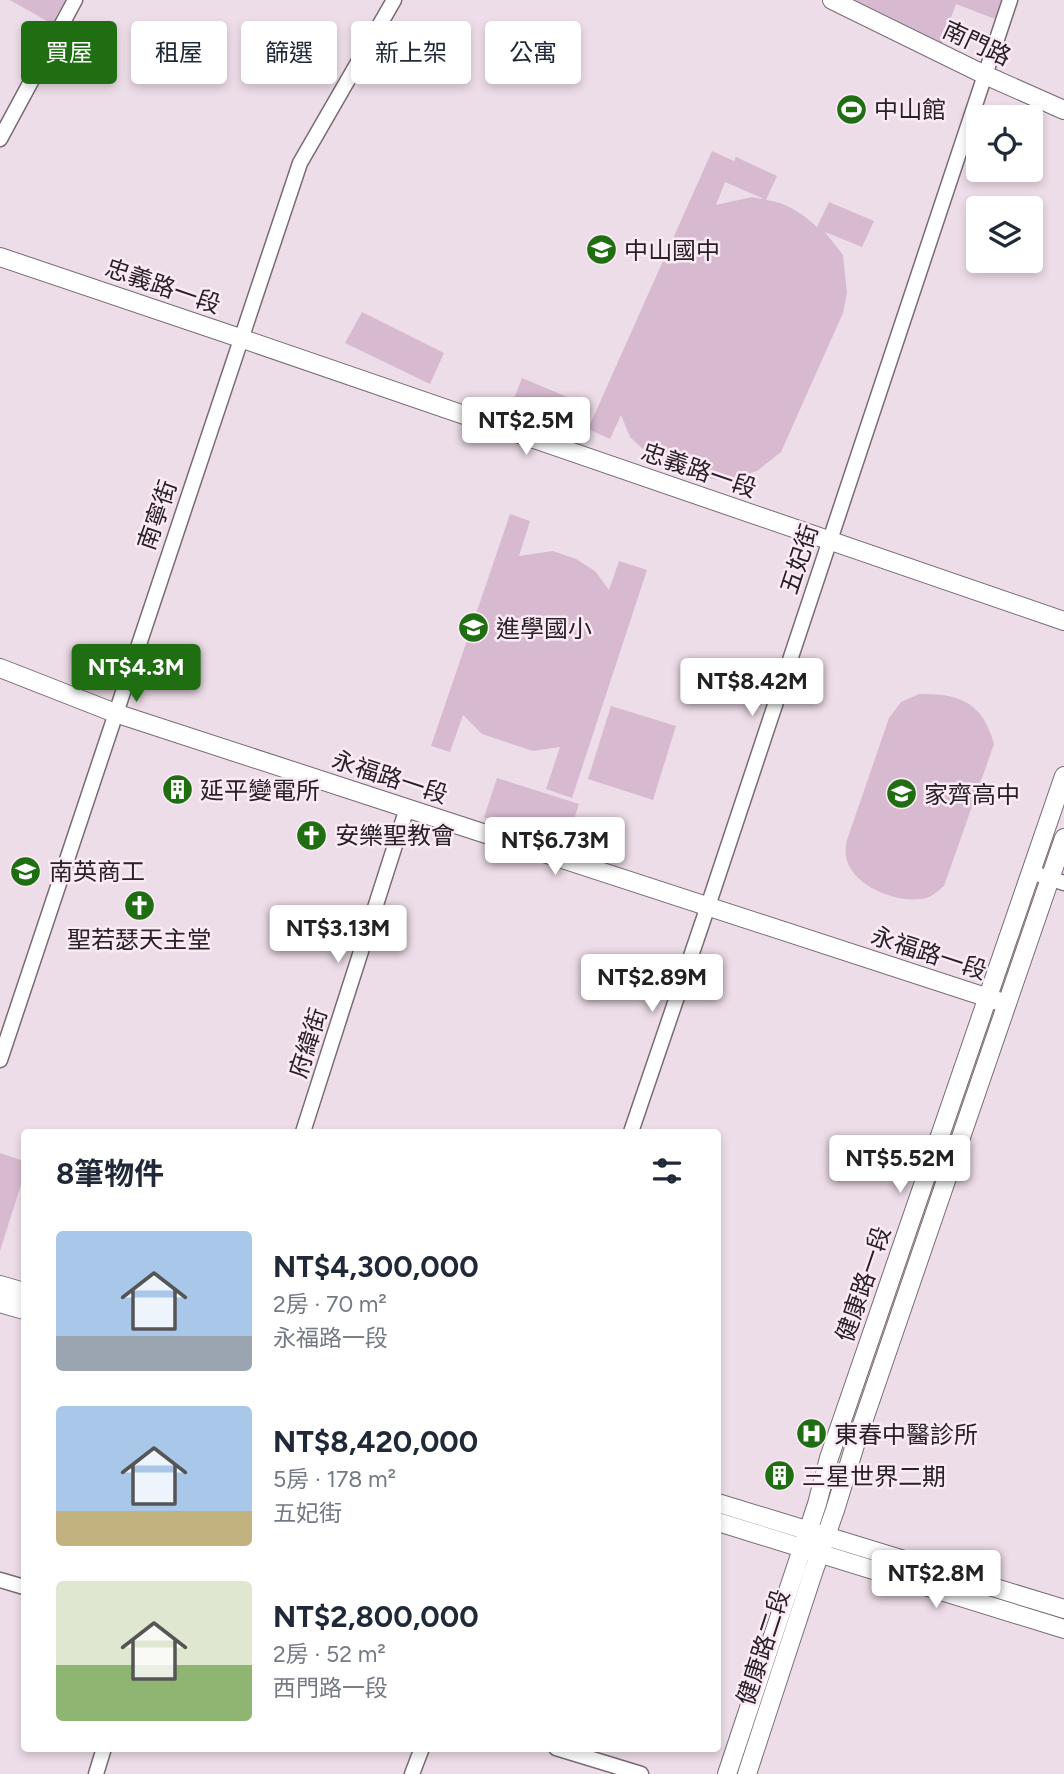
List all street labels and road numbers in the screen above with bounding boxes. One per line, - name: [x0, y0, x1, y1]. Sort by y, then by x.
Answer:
- street label: 南門路: [938, 15, 1016, 71]
- street label: 忠義路一段: [102, 253, 224, 319]
- street label: 忠義路一段: [638, 437, 760, 503]
- street label: 南寧街: [132, 476, 182, 554]
- street label: 五妃街: [774, 520, 824, 598]
- street label: 永福路一段: [328, 745, 452, 809]
- street label: 永福路一段: [867, 921, 991, 985]
- street label: 府緯街: [283, 1004, 333, 1082]
- street label: 健康路一段: [830, 1223, 896, 1345]
- street label: 健康路二段: [731, 1585, 795, 1709]

